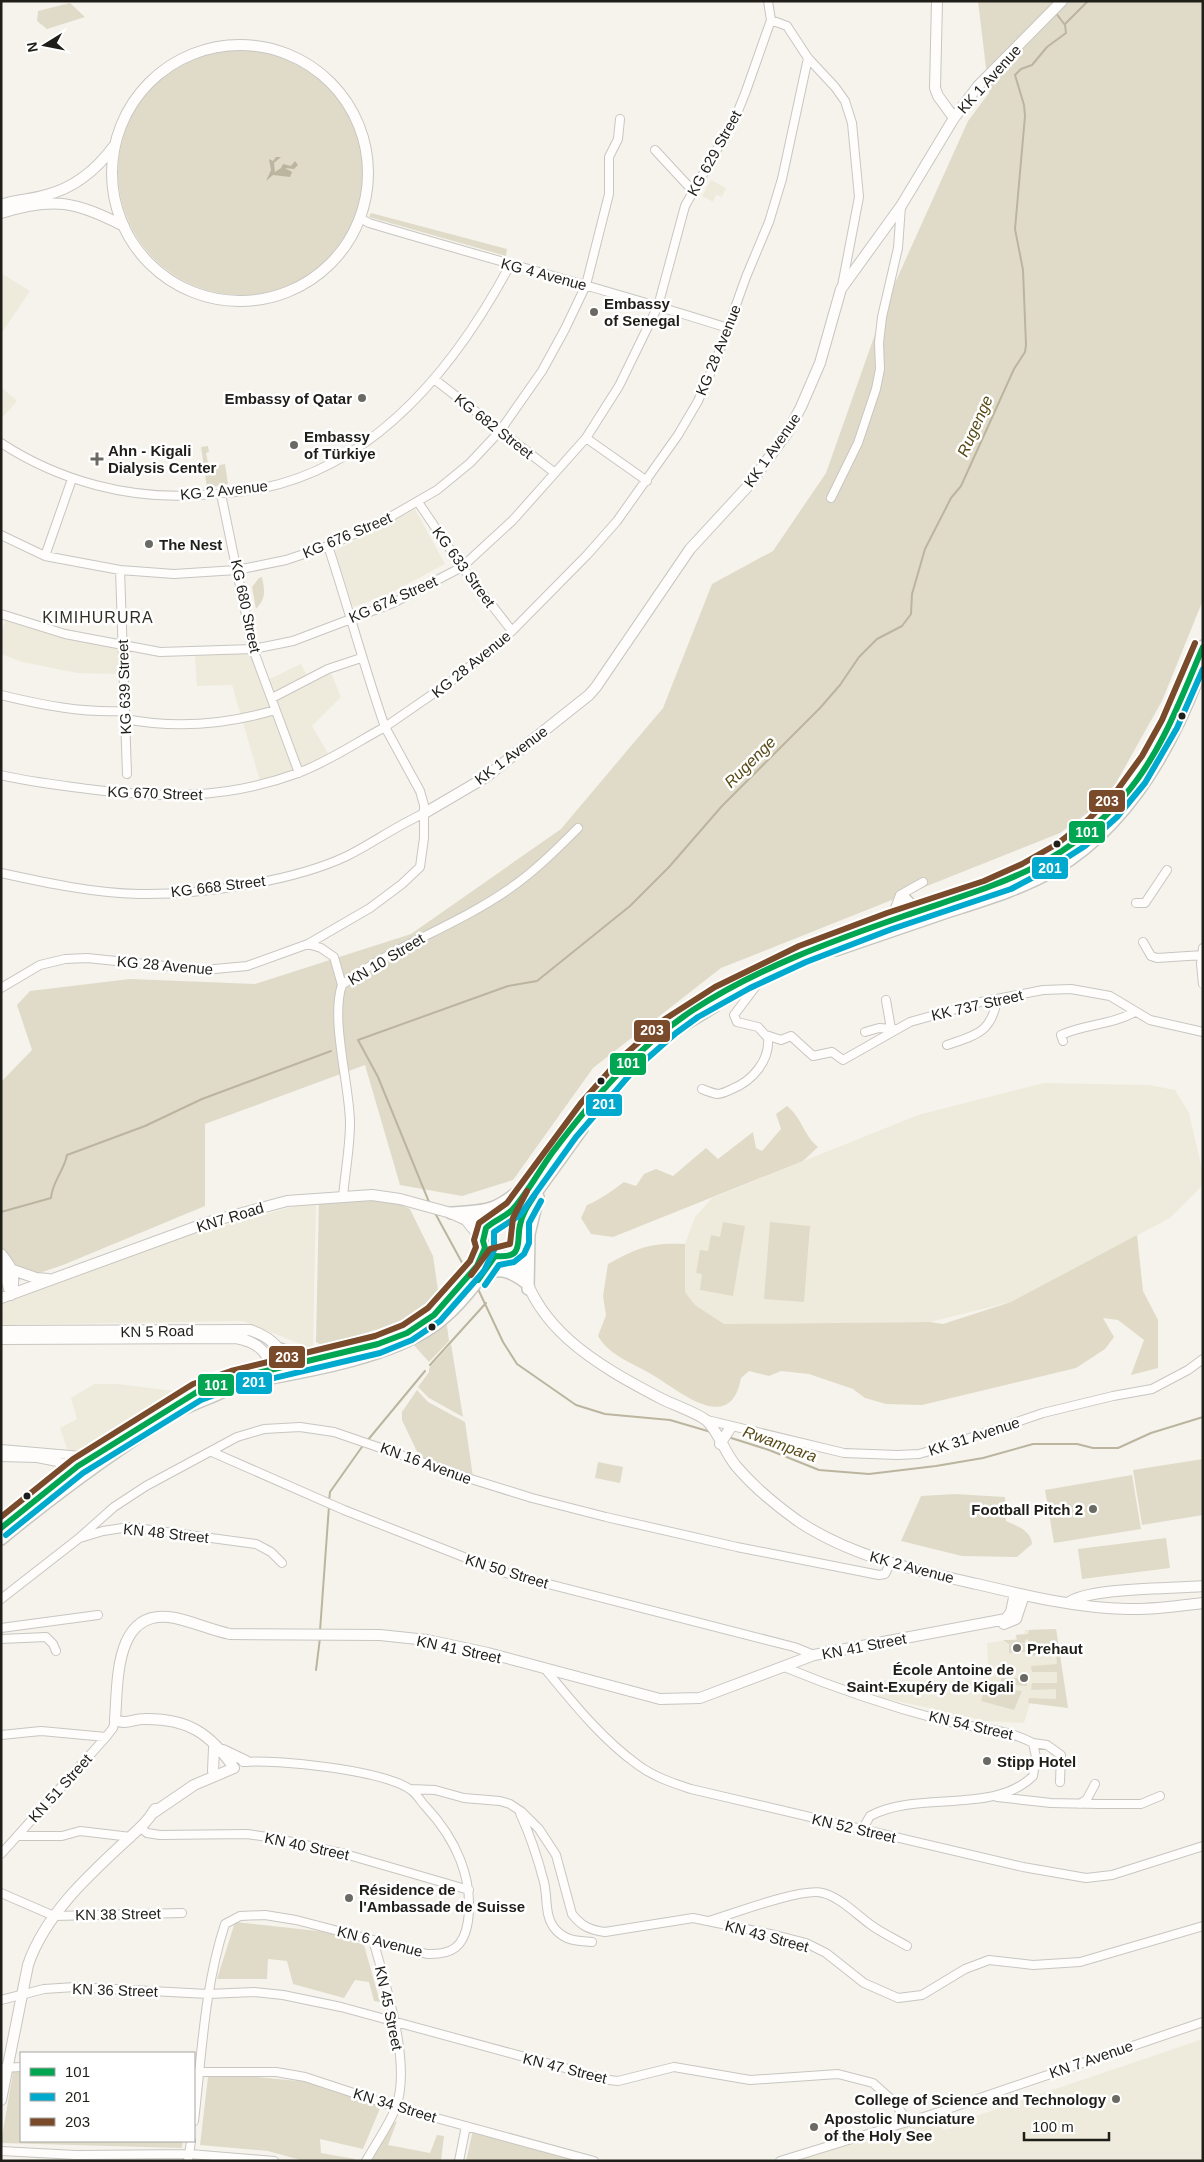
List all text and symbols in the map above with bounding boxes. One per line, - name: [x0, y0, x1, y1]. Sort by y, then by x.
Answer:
- north arrow: [20, 20, 70, 70]
- text: N: [23, 41, 41, 54]
- street label: KK 1 Avenue: [954, 41, 1024, 117]
- street label: KG 629 Street: [684, 107, 745, 199]
- street label: KG 4 Avenue: [499, 254, 589, 294]
- place label: Embassy of Senegal: [604, 295, 680, 329]
- street label: KG 28 Avenue: [692, 302, 744, 398]
- marker: Embassy of Senegal: [588, 306, 600, 318]
- place label: Embassy of Qatar: [224, 390, 352, 407]
- street label: KG 682 Street: [451, 390, 537, 462]
- marker: Embassy of Qatar: [356, 392, 368, 404]
- water label: Rugenge: [954, 393, 996, 459]
- street label: KK 1 Avenue: [740, 410, 804, 490]
- place label: Embassy of Türkiye: [304, 428, 376, 462]
- marker: Embassy of Türkiye: [288, 439, 300, 451]
- place label: Ahn - Kigali Dialysis Center: [108, 442, 217, 476]
- marker: Ahn - Kigali Dialysis Center: [90, 452, 104, 466]
- street label: KG 2 Avenue: [179, 477, 269, 503]
- street label: KG 676 Street: [300, 508, 395, 561]
- street label: KG 633 Street: [429, 524, 499, 611]
- place label: The Nest: [159, 536, 222, 553]
- marker: The Nest: [143, 538, 155, 550]
- street label: KG 680 Street: [228, 558, 264, 655]
- street label: KG 674 Street: [346, 572, 441, 626]
- district label: KIMIHURURA: [42, 609, 154, 626]
- street label: KG 28 Avenue: [428, 627, 514, 701]
- street label: KG 639 Street: [114, 638, 134, 735]
- unlabelled marker: [1177, 711, 1187, 721]
- street label: KK 1 Avenue: [471, 722, 551, 788]
- water label: Rugenge: [721, 733, 779, 791]
- street label: KG 670 Street: [107, 783, 204, 803]
- line badge: 203: [1088, 789, 1126, 813]
- text: 203: [1095, 793, 1119, 809]
- line badge: 101: [1068, 820, 1106, 844]
- text: 101: [1075, 824, 1099, 840]
- unlabelled marker: [1052, 839, 1062, 849]
- line badge: 201: [1031, 856, 1069, 880]
- text: 201: [1038, 860, 1062, 876]
- street label: KG 668 Street: [170, 872, 267, 900]
- street label: KN 10 Street: [345, 929, 428, 988]
- street label: KG 28 Avenue: [116, 952, 214, 978]
- street label: KK 737 Street: [930, 986, 1025, 1024]
- line badge: 203: [633, 1019, 671, 1043]
- text: 203: [640, 1022, 664, 1038]
- line badge: 101: [609, 1052, 647, 1076]
- text: 101: [616, 1055, 640, 1071]
- unlabelled marker: [596, 1076, 606, 1086]
- line badge: 201: [585, 1093, 623, 1117]
- text: 201: [592, 1096, 616, 1112]
- street label: KN7 Road: [194, 1199, 266, 1235]
- street label: KN 5 Road: [120, 1322, 194, 1340]
- unlabelled marker: [427, 1322, 437, 1332]
- line badge: 203: [268, 1345, 306, 1369]
- text: 203: [275, 1349, 299, 1365]
- line badge: 201: [235, 1371, 273, 1395]
- line badge: 101: [197, 1373, 235, 1397]
- text: 201: [242, 1374, 266, 1390]
- text: 101: [204, 1377, 228, 1393]
- street label: KK 31 Avenue: [926, 1413, 1022, 1459]
- water label: Rwampara: [741, 1423, 819, 1465]
- street label: KN 16 Avenue: [378, 1439, 474, 1487]
- unlabelled marker: [22, 1491, 32, 1501]
- place label: Football Pitch 2: [971, 1501, 1083, 1518]
- marker: Football Pitch 2: [1087, 1503, 1099, 1515]
- street label: KN 48 Street: [122, 1520, 210, 1546]
- street label: KK 2 Avenue: [868, 1548, 956, 1586]
- street label: KN 50 Street: [463, 1550, 551, 1592]
- street label: KN 41 Street: [820, 1629, 909, 1663]
- street label: KN 41 Street: [415, 1632, 504, 1666]
- place label: Prehaut: [1027, 1640, 1083, 1657]
- marker: Prehaut: [1011, 1642, 1023, 1654]
- place label: École Antoine de Saint-Exupéry de Kigali: [846, 1661, 1014, 1695]
- marker: École Antoine de Saint-Exupéry de Kigali: [1018, 1672, 1030, 1684]
- street label: KN 54 Street: [927, 1707, 1016, 1743]
- street label: KN 51 Street: [25, 1750, 96, 1826]
- place label: Stipp Hotel: [997, 1753, 1076, 1770]
- marker: Stipp Hotel: [981, 1755, 993, 1767]
- street label: KN 52 Street: [810, 1810, 899, 1846]
- street label: KN 40 Street: [263, 1829, 352, 1863]
- place label: Résidence de l'Ambassade de Suisse: [359, 1881, 525, 1915]
- marker: Résidence de l'Ambassade de Suisse: [343, 1892, 355, 1904]
- street label: KN 38 Street: [75, 1905, 162, 1923]
- street label: KN 43 Street: [723, 1917, 811, 1956]
- street label: KN 6 Avenue: [336, 1922, 424, 1960]
- street label: KN 45 Street: [372, 1964, 406, 2053]
- street label: KN 36 Street: [72, 1980, 159, 2000]
- street label: KN 7 Avenue: [1047, 2037, 1135, 2081]
- street label: KN 47 Street: [521, 2049, 610, 2087]
- legend: [20, 2052, 195, 2142]
- text: 101: [65, 2063, 90, 2080]
- street label: KN 34 Street: [351, 2084, 439, 2126]
- text: 201: [65, 2088, 90, 2105]
- place label: College of Science and Technology: [855, 2091, 1107, 2108]
- marker: College of Science and Technology: [1110, 2093, 1122, 2105]
- place label: Apostolic Nunciature of the Holy See: [824, 2110, 975, 2144]
- scale bar: [1024, 2110, 1109, 2142]
- text: 203: [65, 2113, 90, 2130]
- text: 100 m: [1032, 2118, 1074, 2135]
- marker: Apostolic Nunciature of the Holy See: [808, 2121, 820, 2133]

